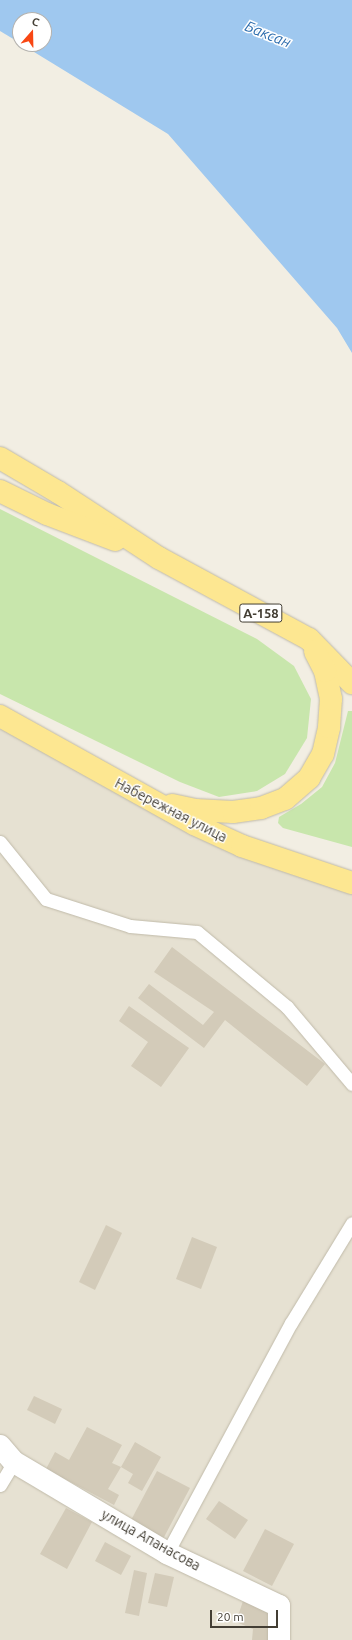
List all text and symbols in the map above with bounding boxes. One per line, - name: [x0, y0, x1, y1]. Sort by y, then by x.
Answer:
- north arrow: [12, 12, 52, 52]
- text: С: [30, 15, 41, 29]
- water label: Баксан: [242, 17, 294, 51]
- road number: А-158: [239, 602, 283, 624]
- street label: Набережная улица: [112, 774, 230, 846]
- street label: улица Апанасова: [98, 1506, 204, 1574]
- scale bar: [212, 1602, 280, 1628]
- text: 20 m: [217, 1610, 244, 1623]

